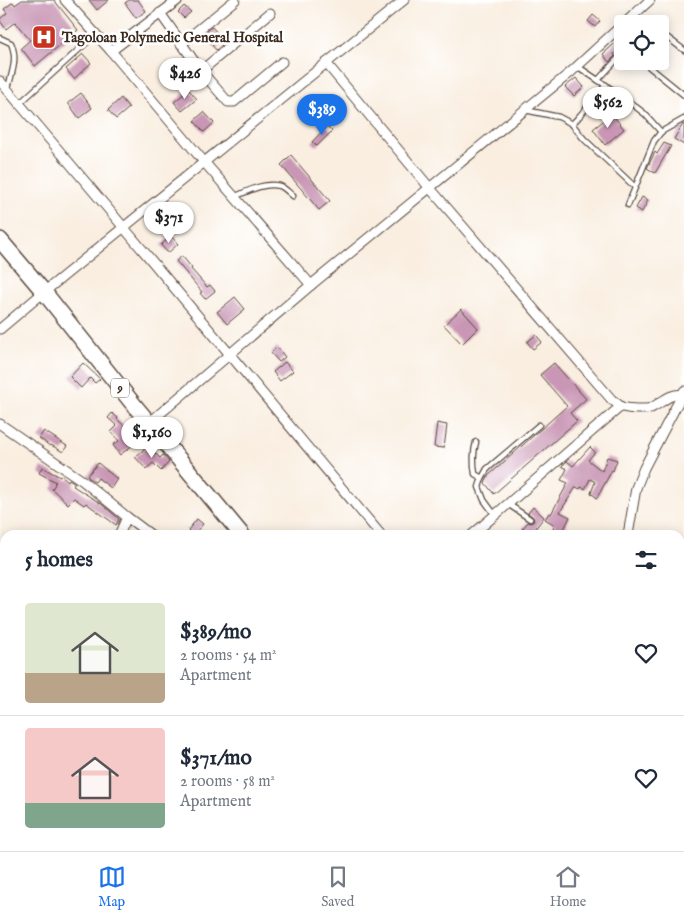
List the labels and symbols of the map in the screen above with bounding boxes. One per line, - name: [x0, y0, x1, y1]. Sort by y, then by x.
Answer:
- hospital icon: Tagoloan Polymedic General Hospital: [31, 24, 57, 50]
- place label: Tagoloan Polymedic General Hospital: [61, 29, 284, 47]
- pin: $426: [155, 58, 215, 100]
- pin: $562: [578, 86, 638, 129]
- pin: $389: [292, 94, 352, 136]
- pin: $371: [139, 202, 199, 244]
- road number: 9: [111, 378, 129, 398]
- pin: $1,160: [111, 416, 193, 459]

